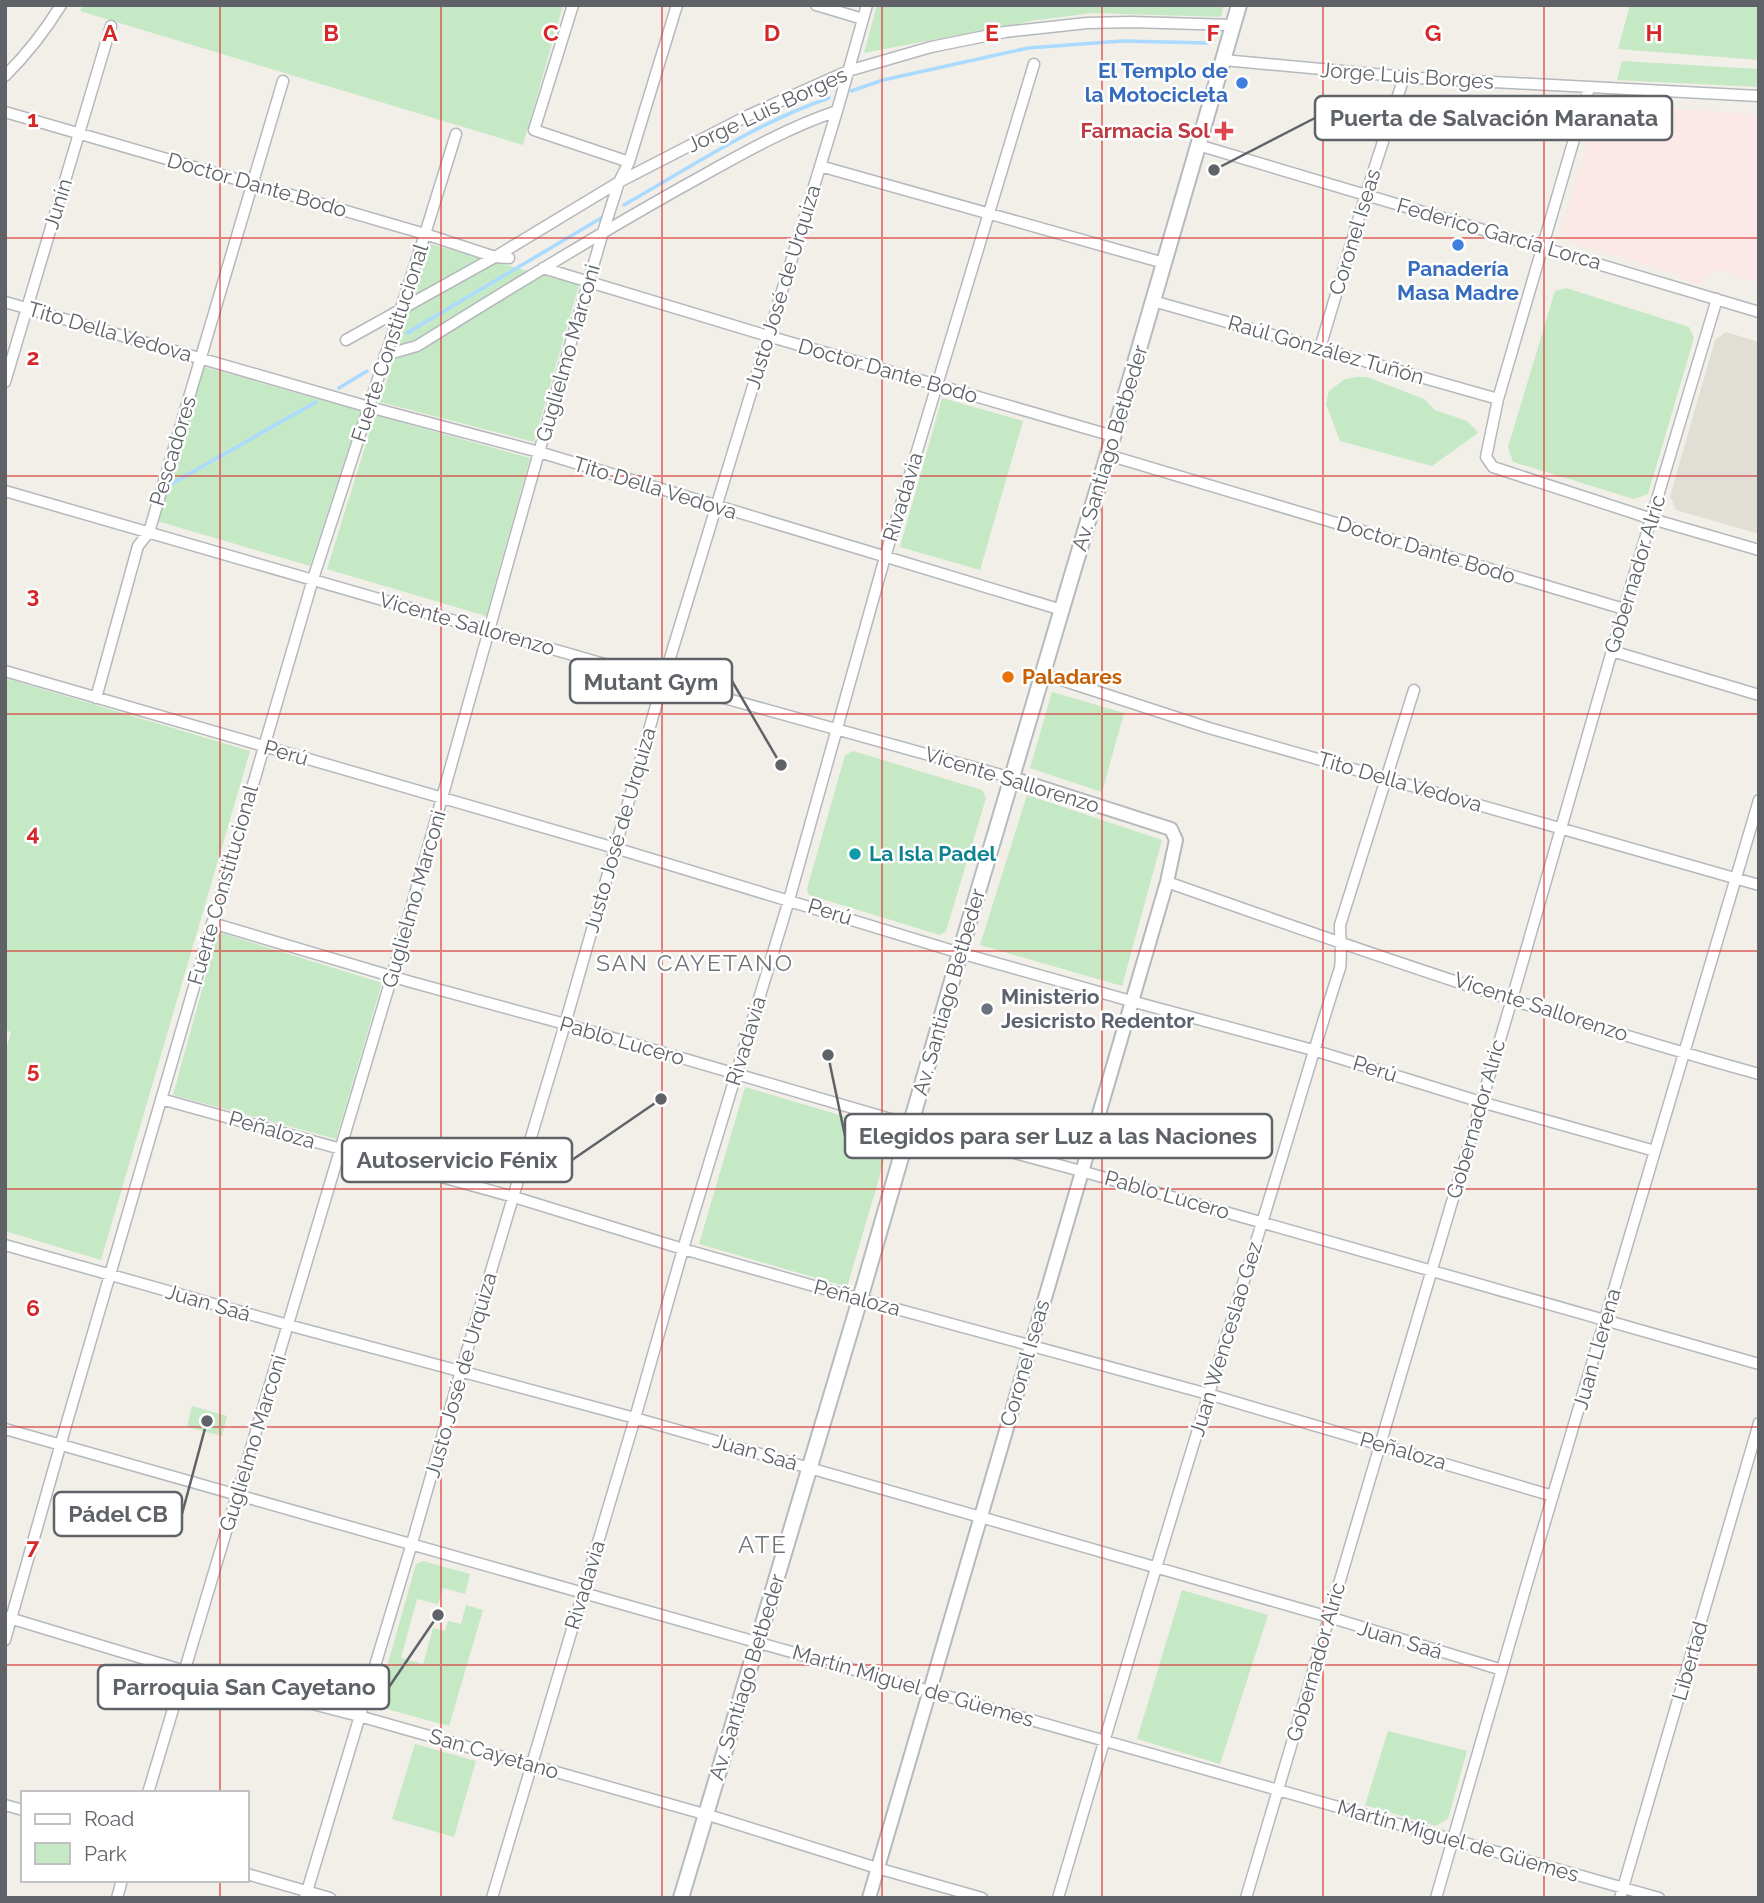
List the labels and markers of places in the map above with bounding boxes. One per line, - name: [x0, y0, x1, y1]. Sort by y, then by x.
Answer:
- place label: El Templo de la Motocicleta: [1085, 58, 1228, 107]
- marker: El Templo de la Motocicleta: [1234, 75, 1250, 91]
- callout: Puerta de Salvación Maranata: [1315, 96, 1672, 140]
- place label: Farmacia Sol: [1081, 118, 1210, 143]
- marker: Farmacia Sol: [1216, 123, 1232, 139]
- marker: Panadería Masa Madre: [1450, 237, 1466, 253]
- place label: Panadería Masa Madre: [1397, 256, 1519, 305]
- callout: Mutant Gym: [570, 659, 732, 703]
- place label: Paladares: [1022, 664, 1122, 689]
- marker: Paladares: [1000, 669, 1016, 685]
- place label: La Isla Padel: [869, 841, 996, 866]
- marker: La Isla Padel: [847, 846, 863, 862]
- place label: Ministerio Jesicristo Redentor: [1001, 984, 1194, 1033]
- marker: Ministerio Jesicristo Redentor: [979, 1001, 995, 1017]
- callout: Elegidos para ser Luz a las Naciones: [845, 1114, 1272, 1158]
- callout: Autoservicio Fénix: [342, 1138, 572, 1182]
- callout: Pádel CB: [54, 1492, 182, 1536]
- callout: Parroquia San Cayetano: [98, 1665, 389, 1709]

